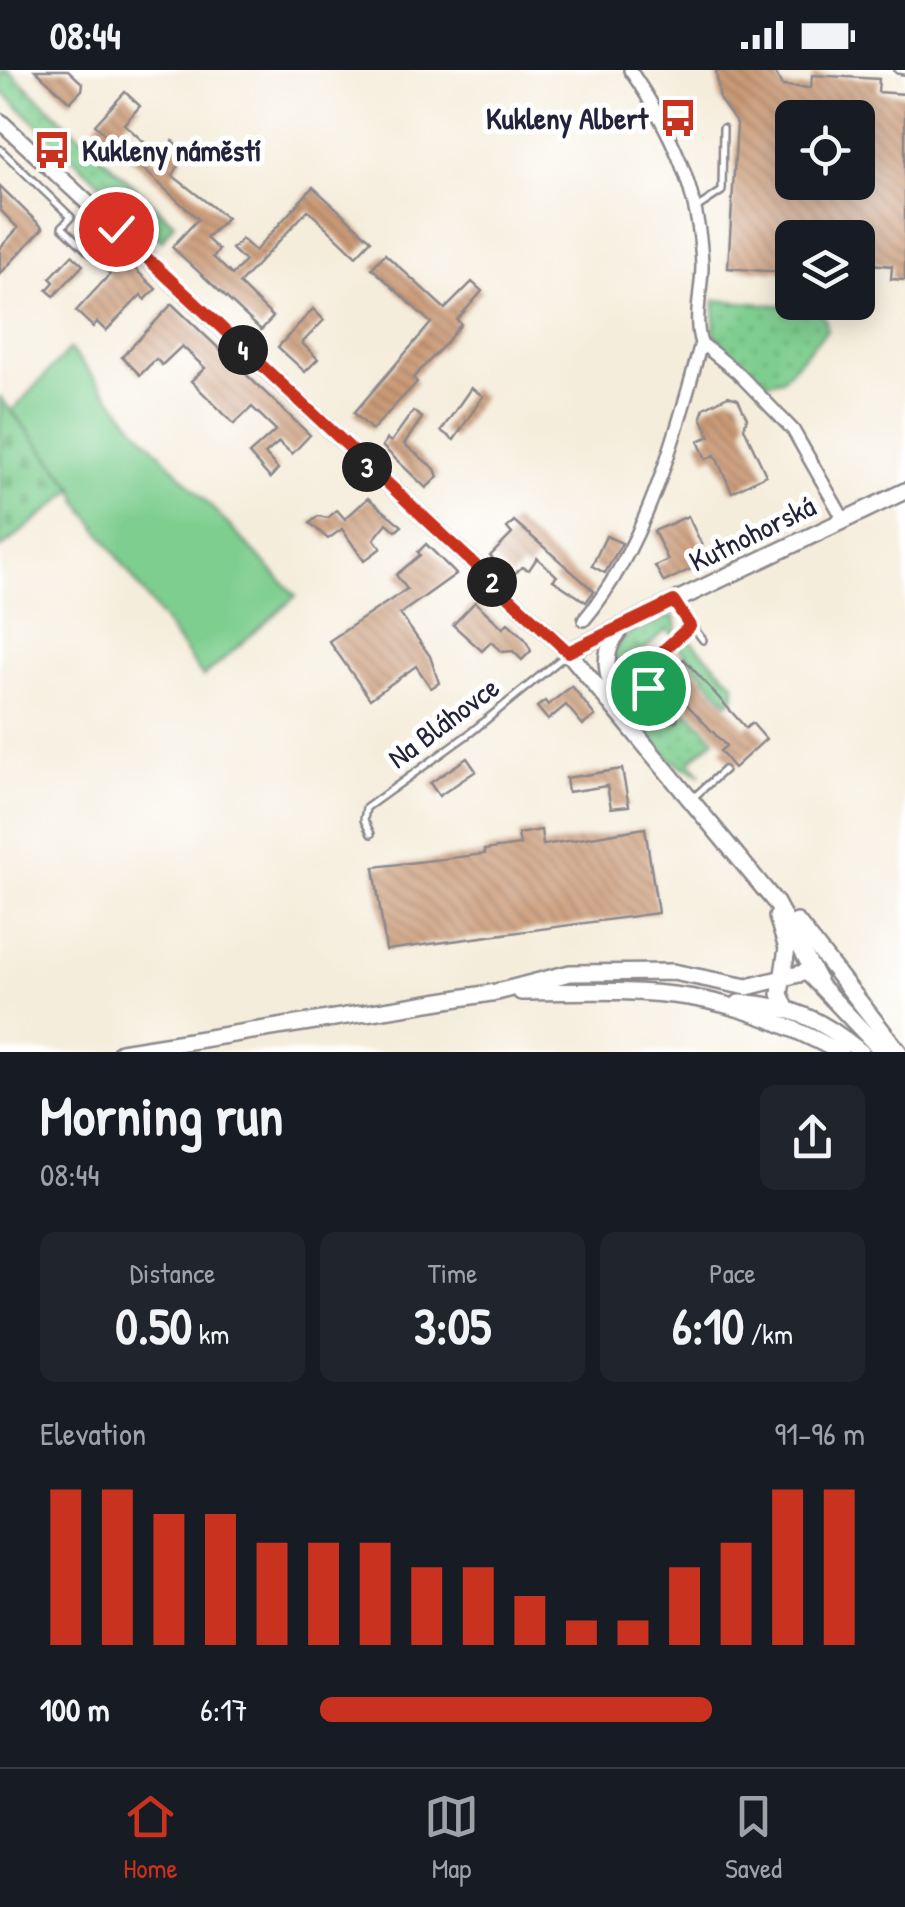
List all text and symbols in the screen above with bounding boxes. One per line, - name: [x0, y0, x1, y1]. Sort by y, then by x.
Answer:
- text: 08:44: [50, 9, 121, 61]
- bus stop icon: Kukleny Albert: [657, 97, 699, 139]
- place label: Kukleny Albert: [486, 98, 650, 139]
- map controls: [775, 100, 875, 320]
- button: locate: [775, 100, 875, 200]
- bus stop icon: Kukleny náměstí: [31, 129, 73, 171]
- place label: Kukleny náměstí: [82, 130, 261, 171]
- pin: [74, 187, 159, 272]
- icon: check: [89, 202, 144, 257]
- button: layers: [775, 220, 875, 320]
- pin: 4: [218, 325, 268, 375]
- text: 4: [238, 331, 248, 369]
- pin: 3: [342, 442, 392, 492]
- text: 3: [361, 448, 373, 486]
- street label: Kutnohorská: [682, 485, 822, 581]
- pin: 2: [467, 557, 517, 607]
- text: 2: [485, 563, 499, 601]
- pin: [606, 646, 691, 731]
- icon: arrive: [621, 661, 676, 716]
- street label: Na Bláhovce: [379, 667, 507, 777]
- text: Morning run: [40, 1078, 283, 1152]
- button: share: [760, 1085, 865, 1190]
- text: 08:44: [40, 1153, 100, 1196]
- text: Distance: [130, 1254, 215, 1292]
- text: Time: [428, 1254, 477, 1292]
- text: Pace: [709, 1254, 756, 1292]
- text: 0.50: [116, 1292, 192, 1360]
- text: 3:05: [414, 1292, 491, 1360]
- text: 6:10: [672, 1292, 744, 1360]
- text: km: [192, 1315, 229, 1353]
- text: /km: [744, 1315, 793, 1353]
- text: Elevation: [40, 1412, 146, 1455]
- text: 91–96 m: [775, 1412, 865, 1455]
- text: 100 m: [40, 1688, 109, 1731]
- text: 6:17: [200, 1688, 248, 1731]
- tab: Home: [123, 1789, 178, 1887]
- tab: Map: [424, 1789, 479, 1887]
- tab: Saved: [725, 1789, 782, 1887]

